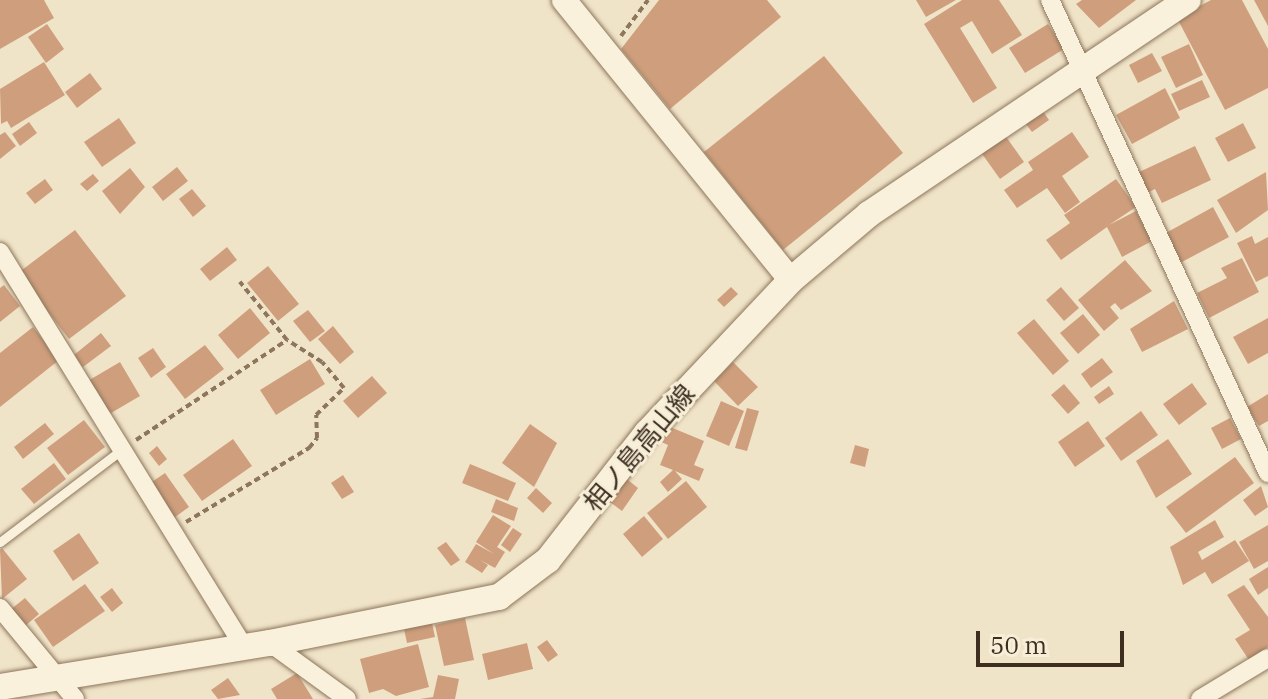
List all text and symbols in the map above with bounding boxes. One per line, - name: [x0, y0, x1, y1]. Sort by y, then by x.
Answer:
- street label: 相ノ島高山線: [577, 378, 701, 518]
- scale bar: [980, 615, 1128, 665]
- text: 50 m: [990, 629, 1047, 661]

